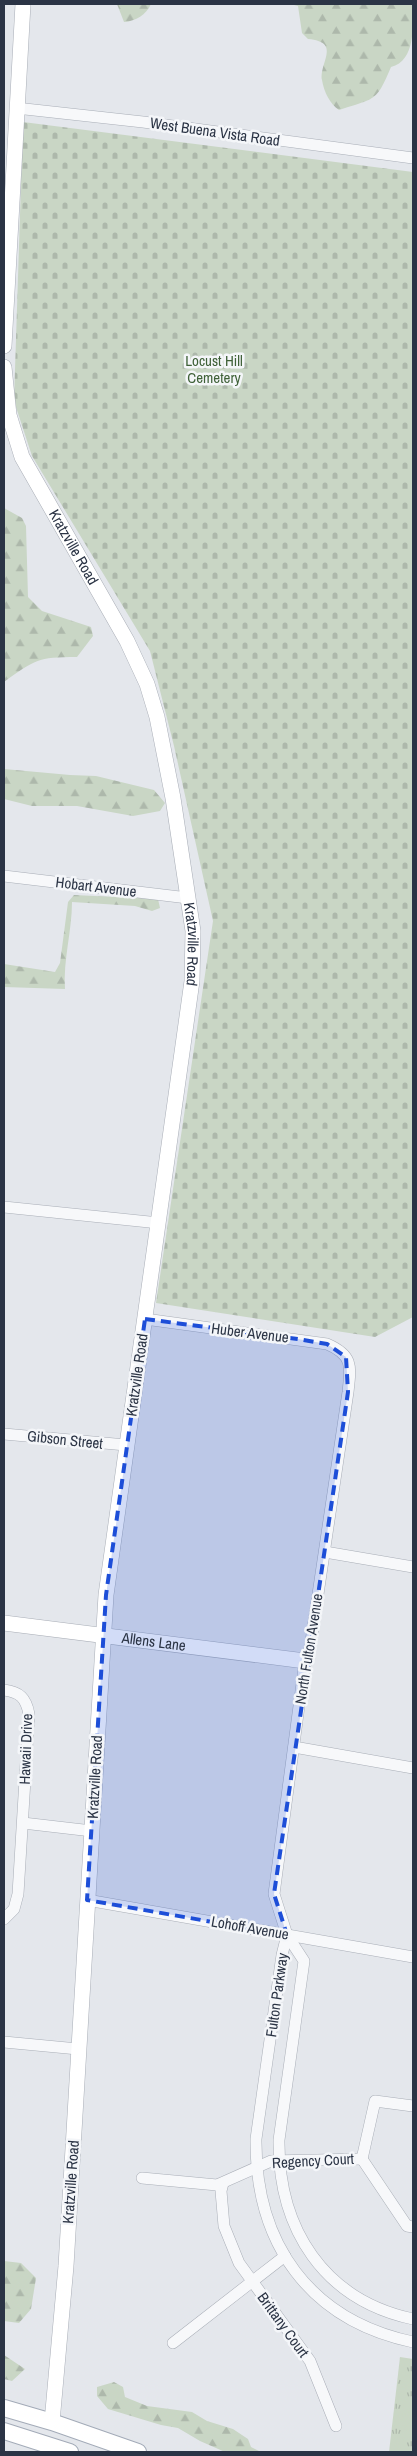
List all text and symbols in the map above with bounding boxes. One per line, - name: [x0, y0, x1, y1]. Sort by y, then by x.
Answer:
- street label: West Buena Vista Road: [149, 112, 281, 151]
- park label: Locust Hill Cemetery: [185, 350, 243, 388]
- street label: Kratzville Road: [44, 505, 104, 588]
- street label: Hobart Avenue: [54, 871, 138, 902]
- street label: Kratzville Road: [179, 901, 204, 987]
- street label: Huber Avenue: [210, 1317, 290, 1348]
- street label: Kratzville Road: [120, 1332, 153, 1418]
- street label: Gibson Street: [26, 1425, 104, 1454]
- street label: North Fulton Avenue: [289, 1592, 328, 1706]
- street label: Allens Lane: [120, 1627, 187, 1656]
- street label: Hawaii Drive: [14, 1713, 37, 1785]
- street label: Kratzville Road: [82, 1735, 107, 1819]
- street label: Lohoff Avenue: [210, 1910, 291, 1945]
- street label: Fulton Parkway: [260, 1951, 293, 2038]
- street label: Kratzville Road: [57, 2140, 84, 2224]
- street label: Regency Court: [271, 2148, 355, 2173]
- street label: Brittany Court: [253, 2288, 315, 2362]

